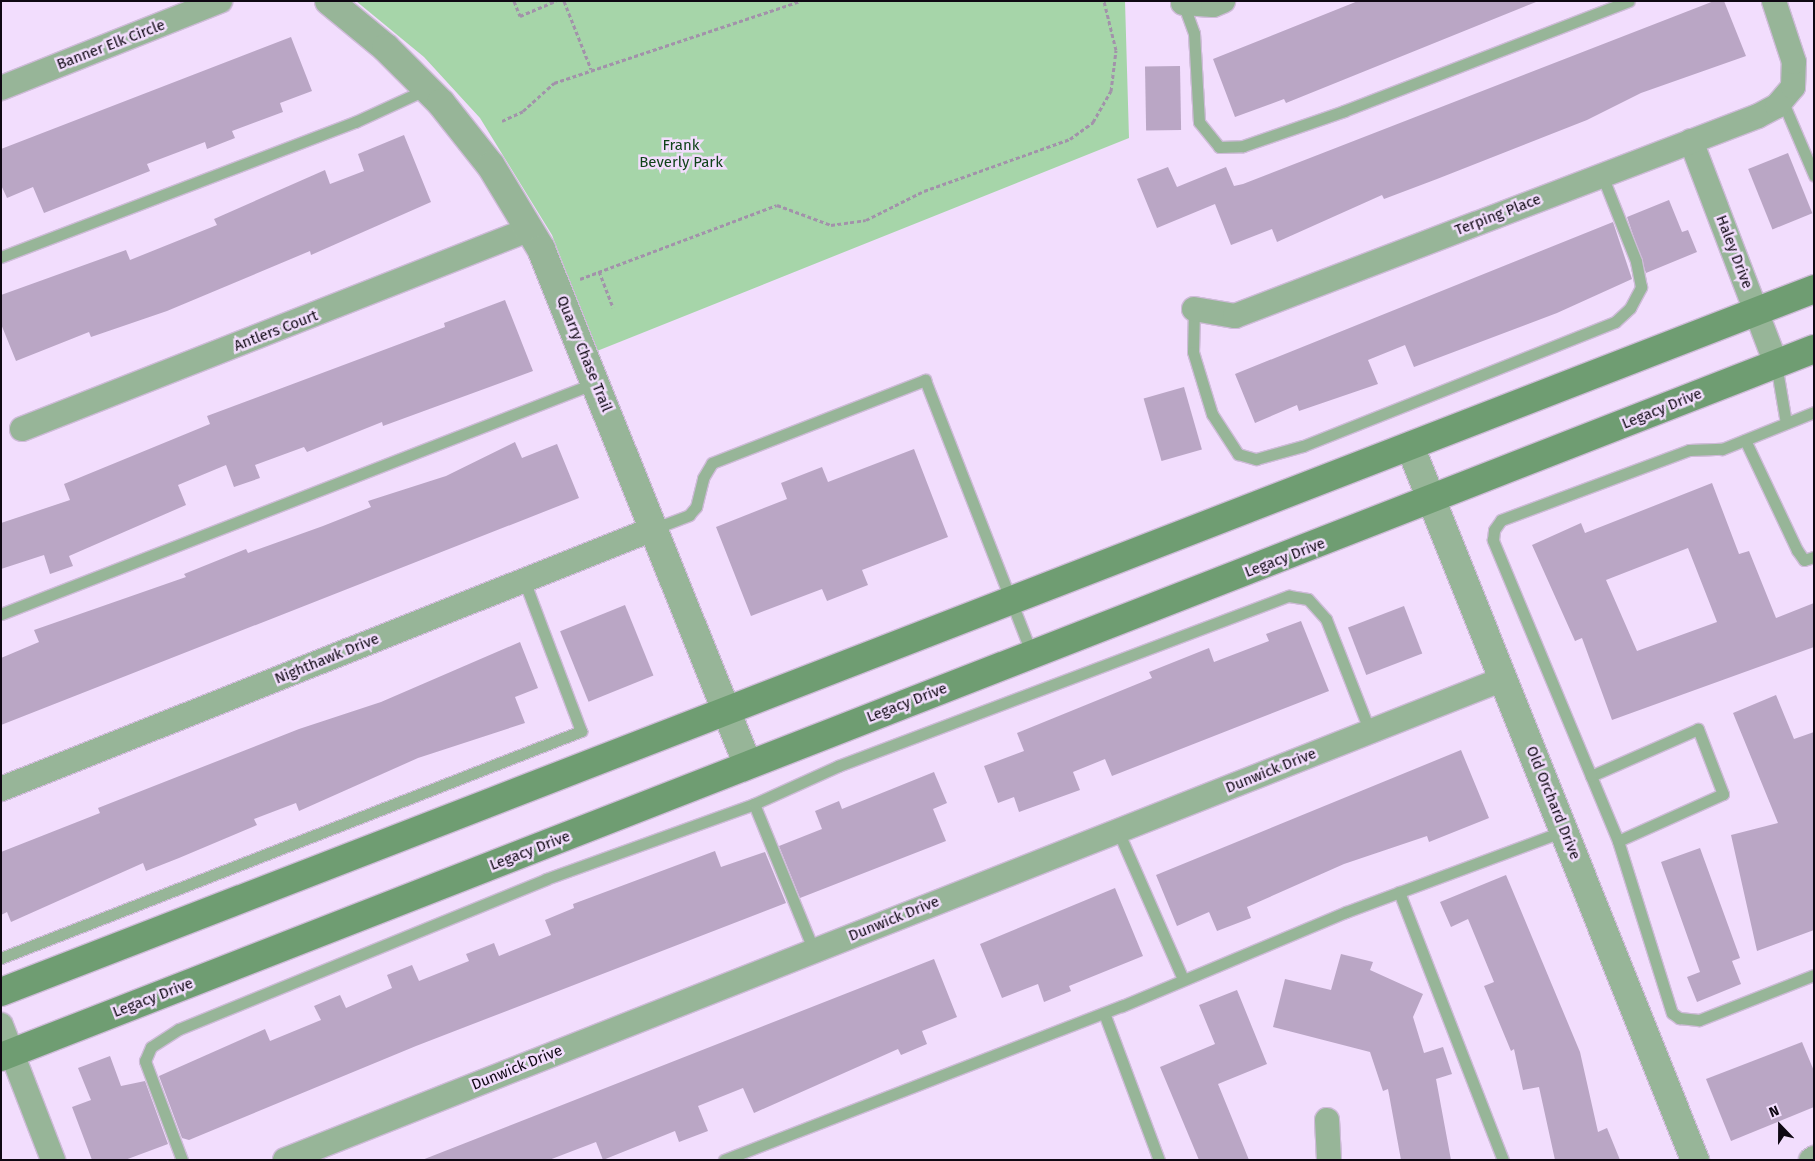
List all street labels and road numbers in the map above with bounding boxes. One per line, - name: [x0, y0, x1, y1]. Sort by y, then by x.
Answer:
- street label: Banner Elk Circle: [54, 16, 168, 74]
- street label: Terping Place: [1452, 190, 1544, 240]
- street label: Haley Drive: [1712, 213, 1756, 291]
- street label: Quarry Chase Trail: [552, 293, 616, 415]
- street label: Antlers Court: [231, 307, 321, 355]
- street label: Legacy Drive: [1619, 385, 1705, 433]
- street label: Legacy Drive: [1242, 534, 1328, 582]
- street label: Nighthawk Drive: [272, 630, 382, 688]
- street label: Legacy Drive: [864, 679, 950, 727]
- street label: Old Orchard Drive: [1522, 744, 1584, 862]
- street label: Dunwick Drive: [1223, 745, 1319, 797]
- street label: Legacy Drive: [487, 827, 573, 875]
- street label: Dunwick Drive: [846, 893, 942, 945]
- street label: Legacy Drive: [110, 974, 196, 1022]
- street label: Dunwick Drive: [469, 1042, 565, 1094]

